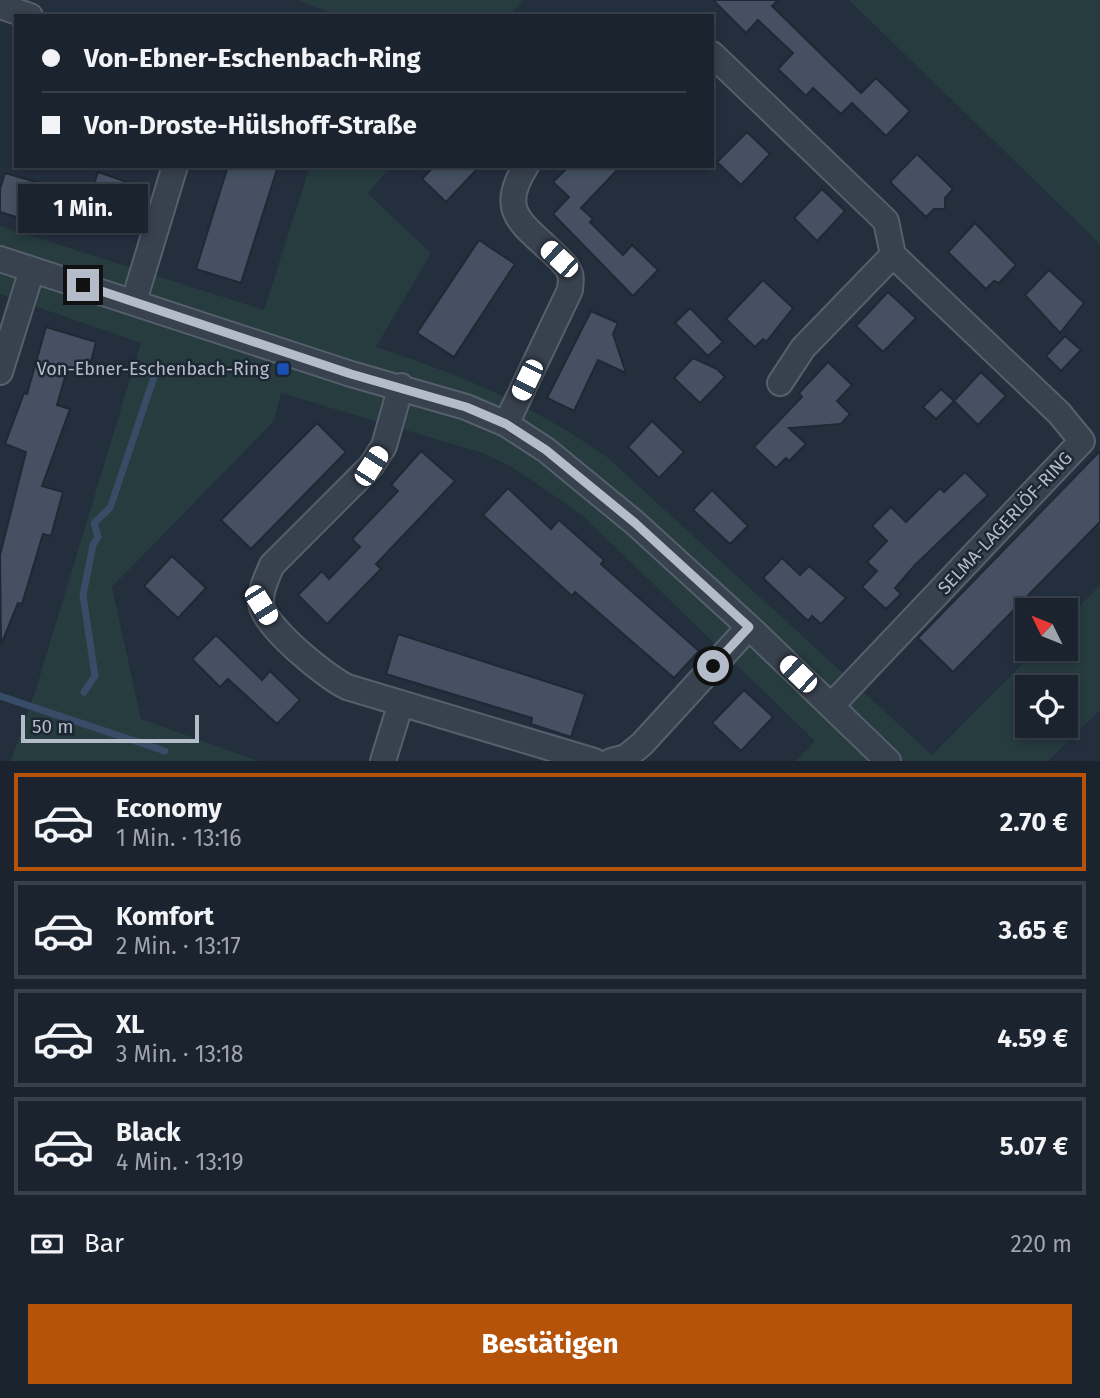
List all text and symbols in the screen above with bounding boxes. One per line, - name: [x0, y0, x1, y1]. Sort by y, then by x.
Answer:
- text: Von-Ebner-Eschenbach-Ring: [84, 43, 421, 74]
- text: Von-Droste-Hülshoff-Straße: [84, 110, 417, 141]
- callout: 1 Min.: [18, 184, 148, 232]
- text: 1 Min.: [53, 194, 113, 222]
- car: [537, 237, 582, 281]
- route end: [67, 269, 99, 301]
- car: [509, 357, 546, 403]
- place label: Von-Ebner-Eschenbach-Ring: [37, 358, 270, 380]
- marker: Von-Ebner-Eschenbach-Ring: [275, 361, 291, 377]
- car: [351, 443, 392, 489]
- street label: SELMA-LAGERLÖF-RING: [933, 447, 1077, 599]
- car: [241, 582, 282, 628]
- north arrow: [1015, 598, 1078, 662]
- map controls: [1015, 598, 1078, 738]
- route start: [697, 650, 729, 682]
- car: [776, 652, 821, 696]
- button: locate: [1015, 675, 1078, 738]
- scale bar: [21, 712, 200, 744]
- text: 50 m: [32, 715, 73, 738]
- icon: car: [32, 791, 95, 854]
- text: Economy: [116, 793, 222, 824]
- text: 2.70 €: [1000, 807, 1068, 838]
- text: 1 Min. · 13:16: [116, 824, 241, 852]
- icon: car: [32, 899, 95, 962]
- text: Komfort: [116, 901, 214, 932]
- text: 3.65 €: [999, 915, 1068, 946]
- text: 2 Min. · 13:17: [116, 932, 241, 960]
- icon: car: [32, 1007, 95, 1070]
- text: XL: [116, 1009, 144, 1040]
- text: 4.59 €: [997, 1023, 1068, 1054]
- text: 3 Min. · 13:18: [116, 1040, 243, 1068]
- icon: car: [32, 1115, 95, 1178]
- text: Black: [116, 1117, 181, 1148]
- text: 5.07 €: [1000, 1131, 1068, 1162]
- text: 4 Min. · 13:19: [116, 1148, 244, 1176]
- icon: cash: [28, 1225, 66, 1263]
- text: Bar: [84, 1228, 124, 1259]
- text: 220 m: [1011, 1230, 1072, 1258]
- button: Bestätigen: [28, 1304, 1072, 1384]

